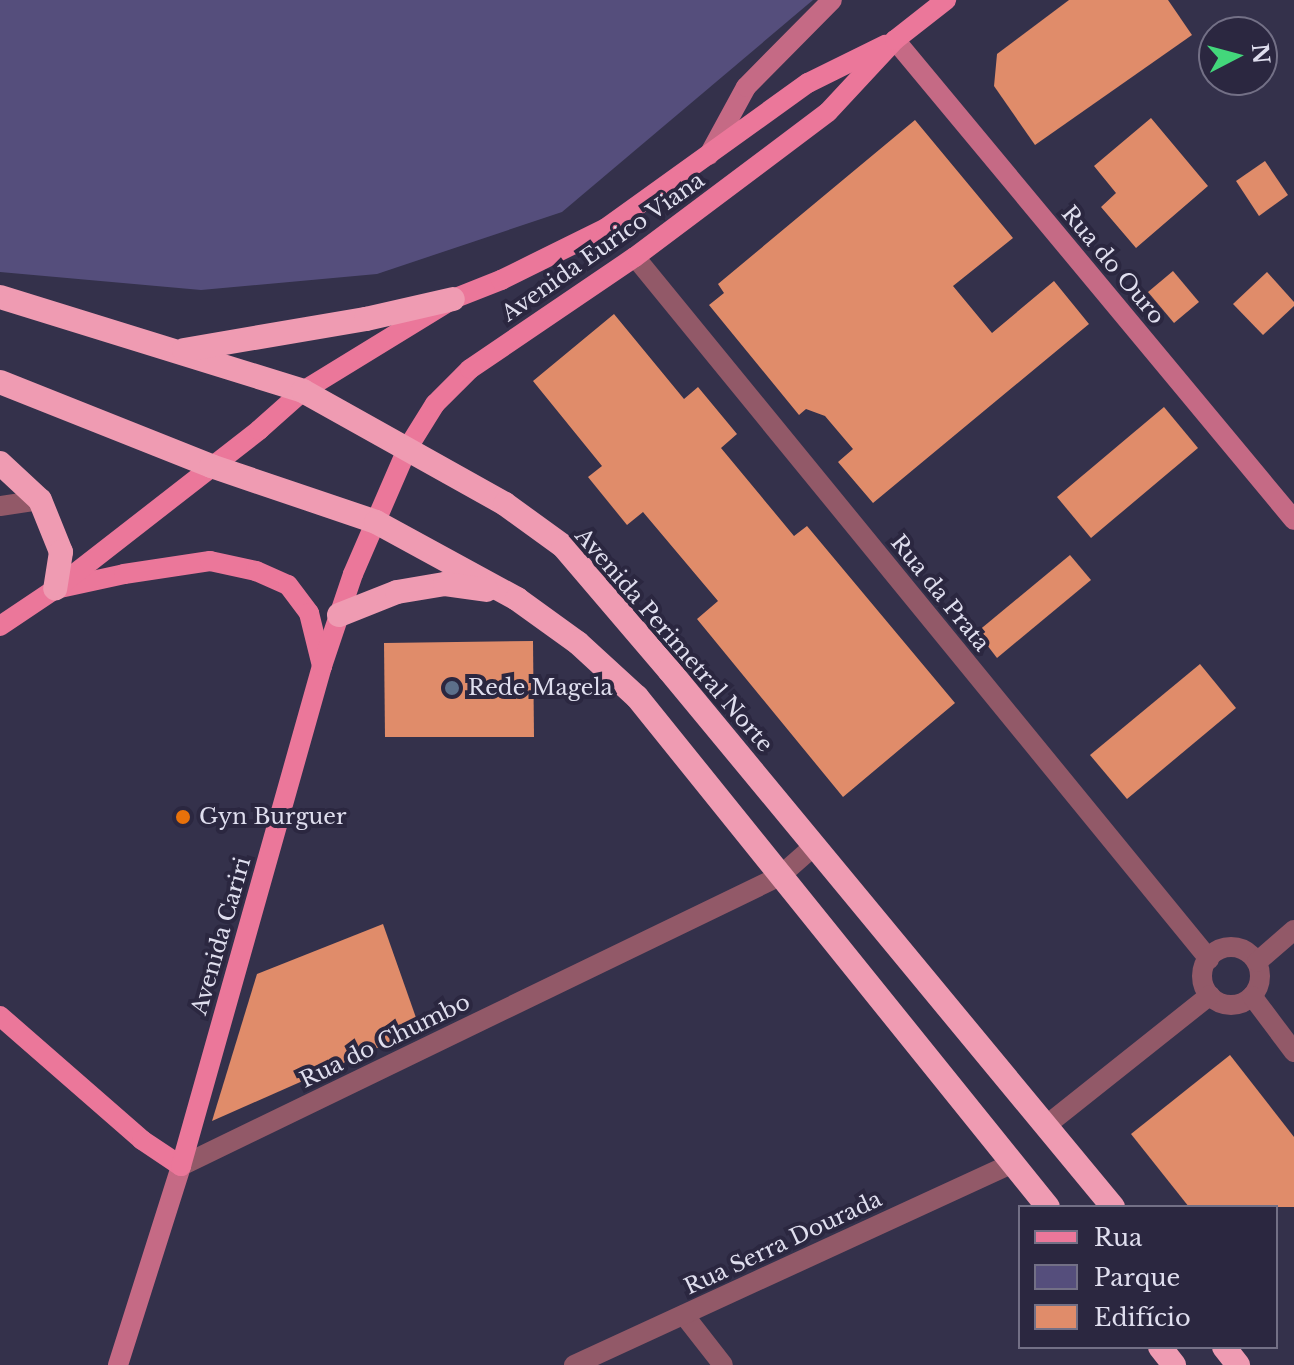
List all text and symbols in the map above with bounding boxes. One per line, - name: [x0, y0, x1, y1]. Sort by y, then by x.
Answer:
- north arrow: [1198, 16, 1278, 96]
- text: N: [1246, 42, 1275, 65]
- street label: Avenida Eurico Viana: [496, 167, 710, 327]
- street label: Rua do Ouro: [1056, 200, 1170, 330]
- street label: Avenida Perimetral Norte: [570, 523, 778, 757]
- street label: Rua da Prata: [885, 529, 995, 657]
- place label: Rede Magela: [468, 675, 613, 701]
- marker: Rede Magela: [443, 679, 461, 697]
- place label: Gyn Burguer: [199, 804, 346, 830]
- marker: Gyn Burguer: [174, 808, 192, 826]
- street label: Avenida Cariri: [186, 854, 256, 1018]
- street label: Rua do Chumbo: [296, 988, 474, 1094]
- street label: Rua Serra Dourada: [680, 1186, 886, 1300]
- legend: [1018, 1205, 1278, 1349]
- text: Rua: [1094, 1223, 1142, 1252]
- text: Parque: [1094, 1263, 1180, 1292]
- text: Edifício: [1094, 1303, 1191, 1332]

